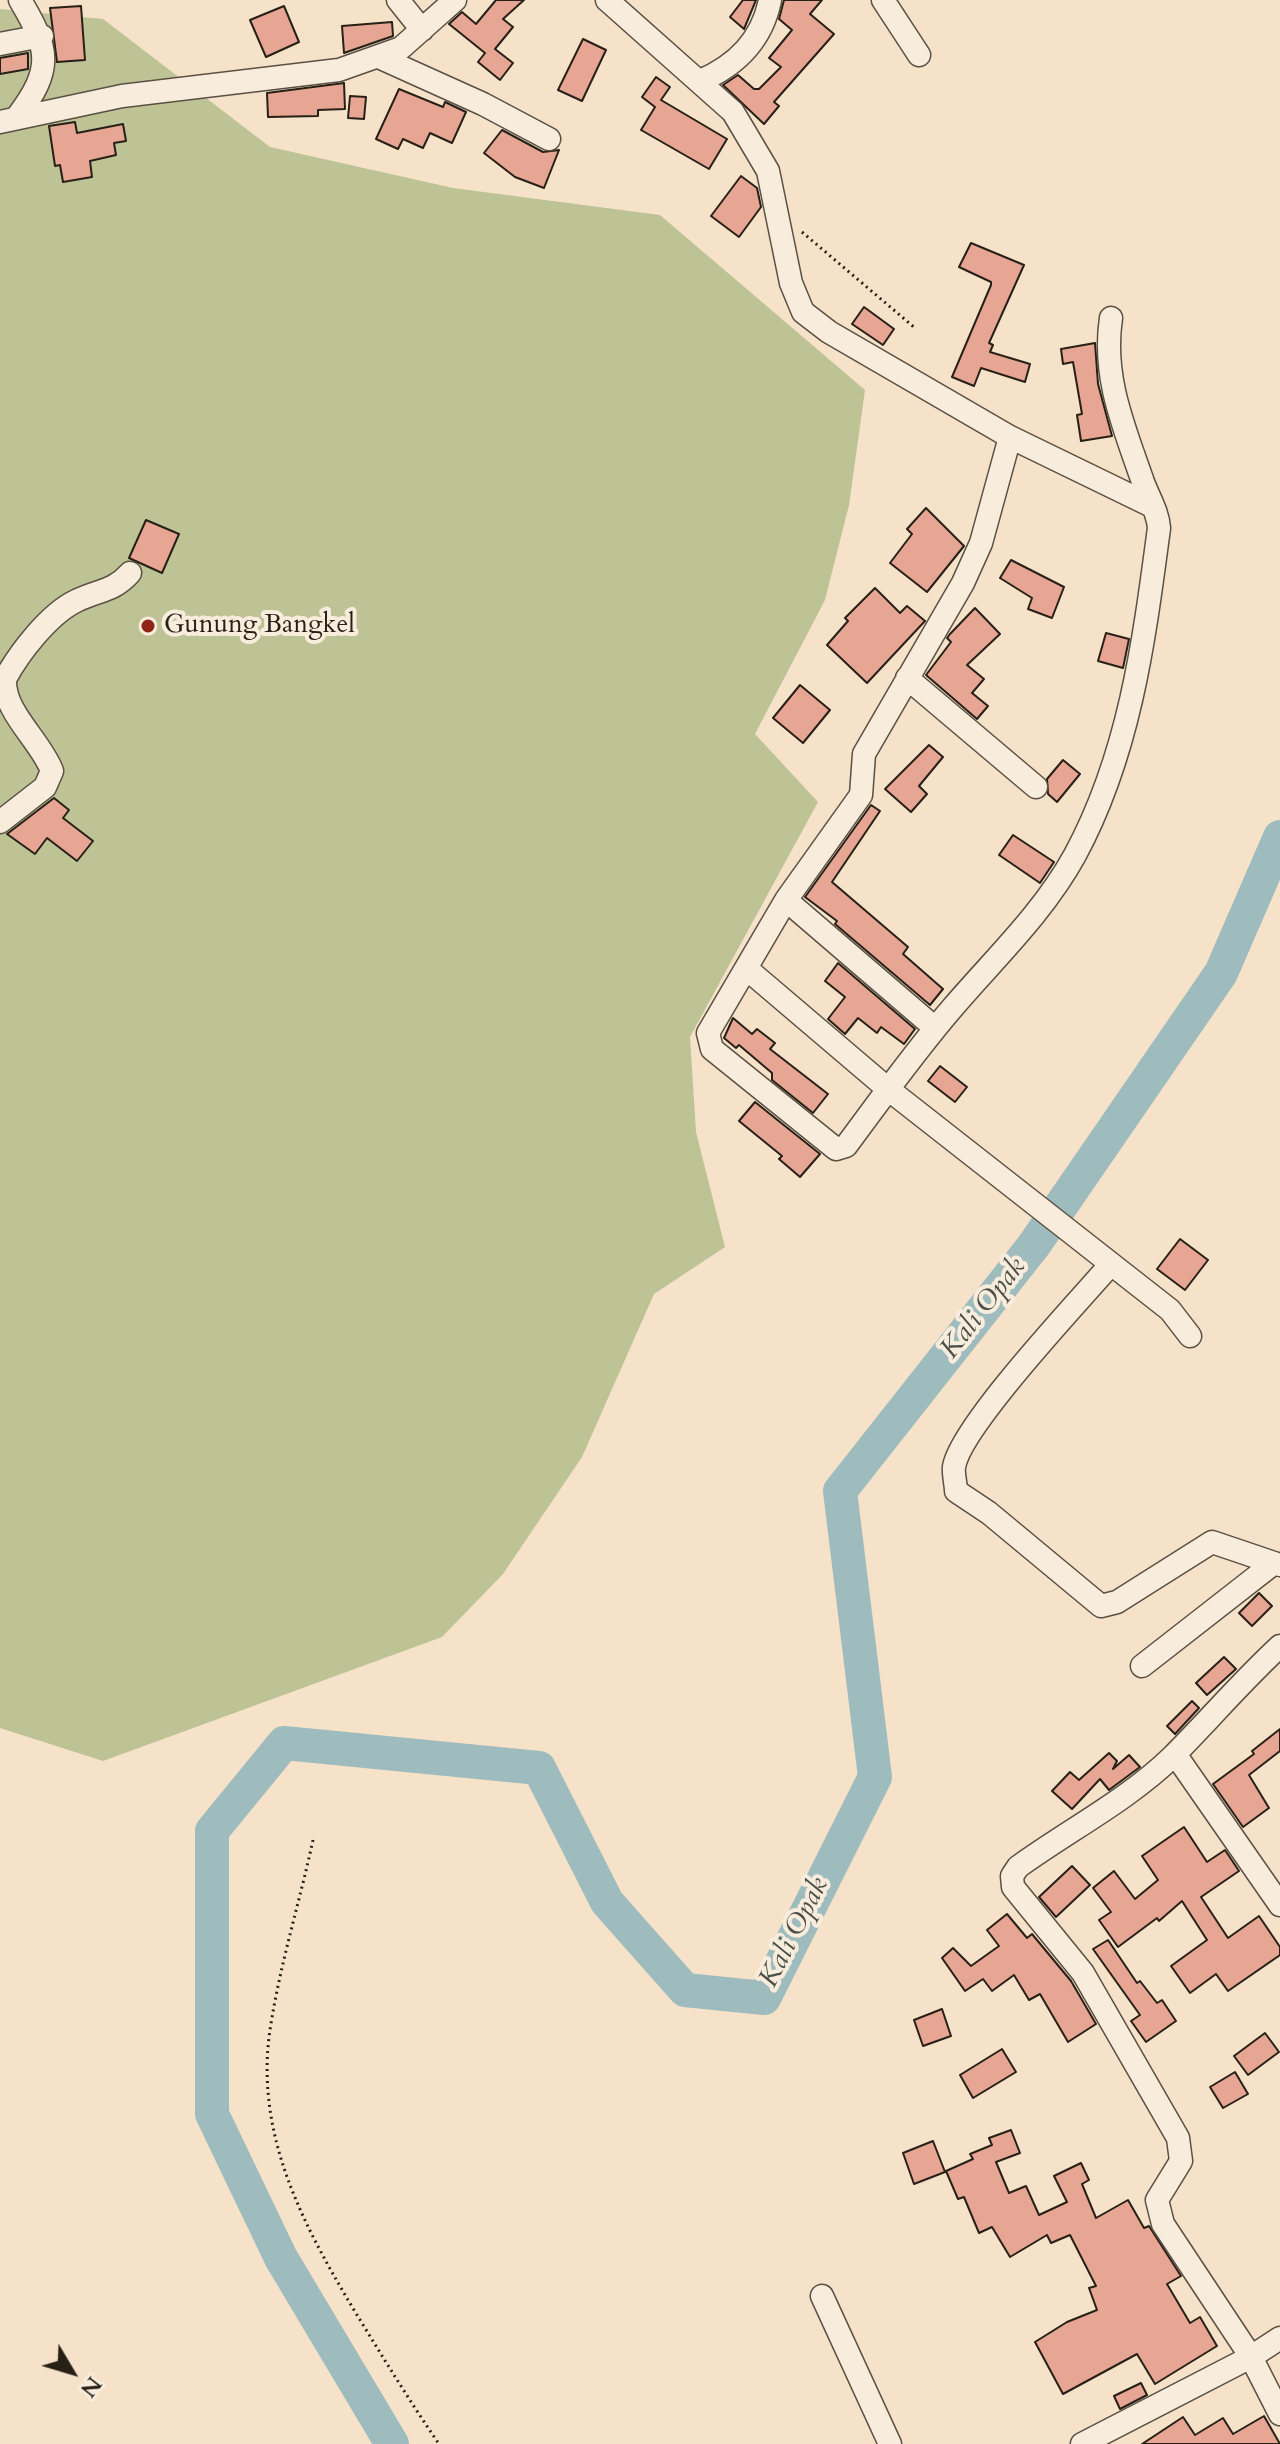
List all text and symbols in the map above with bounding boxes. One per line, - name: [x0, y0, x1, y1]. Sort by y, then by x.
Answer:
- place label: Gunung Bangkel: [164, 610, 355, 642]
- marker: Gunung Bangkel: [139, 617, 157, 635]
- water label: Kali Opak: [934, 1252, 1034, 1366]
- water label: Kali Opak: [753, 1872, 837, 1994]
- north arrow: [32, 2332, 112, 2412]
- text: N: [73, 2370, 109, 2404]

